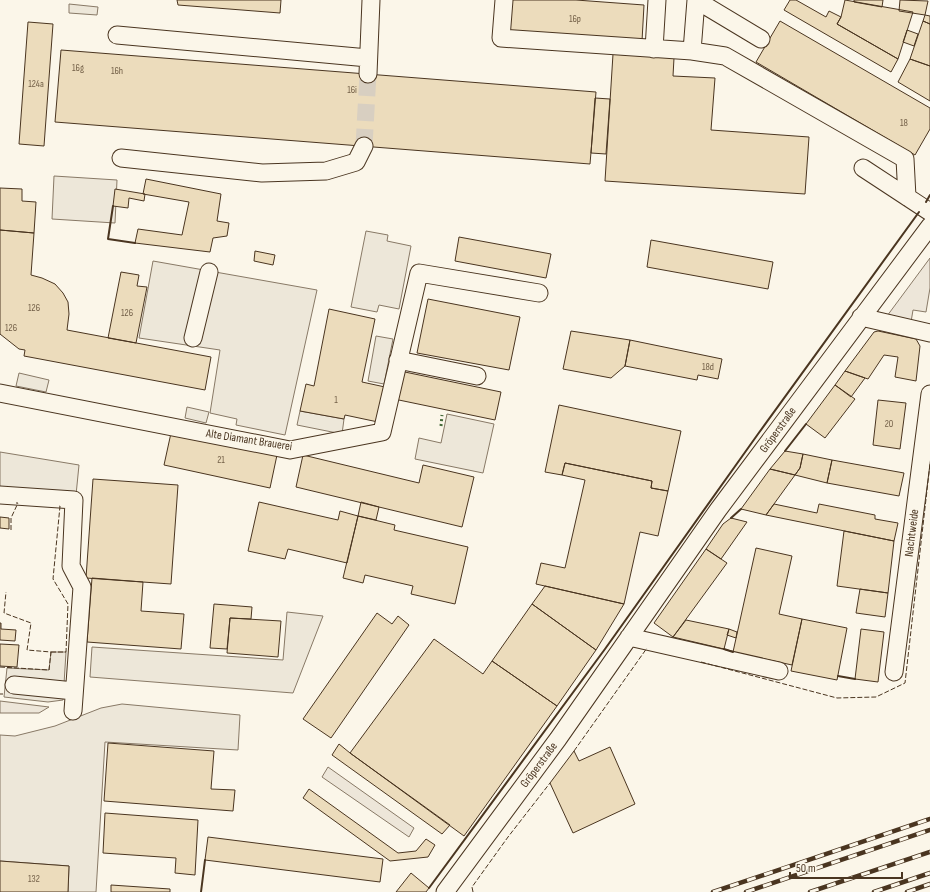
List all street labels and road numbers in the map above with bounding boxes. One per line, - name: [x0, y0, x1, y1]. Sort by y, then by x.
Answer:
- street label: Gröperstraße: [756, 404, 800, 456]
- street label: Alte Diamant Brauerei: [204, 426, 293, 454]
- street label: Nachtweide: [902, 508, 922, 558]
- street label: Gröperstraße: [517, 739, 561, 791]

